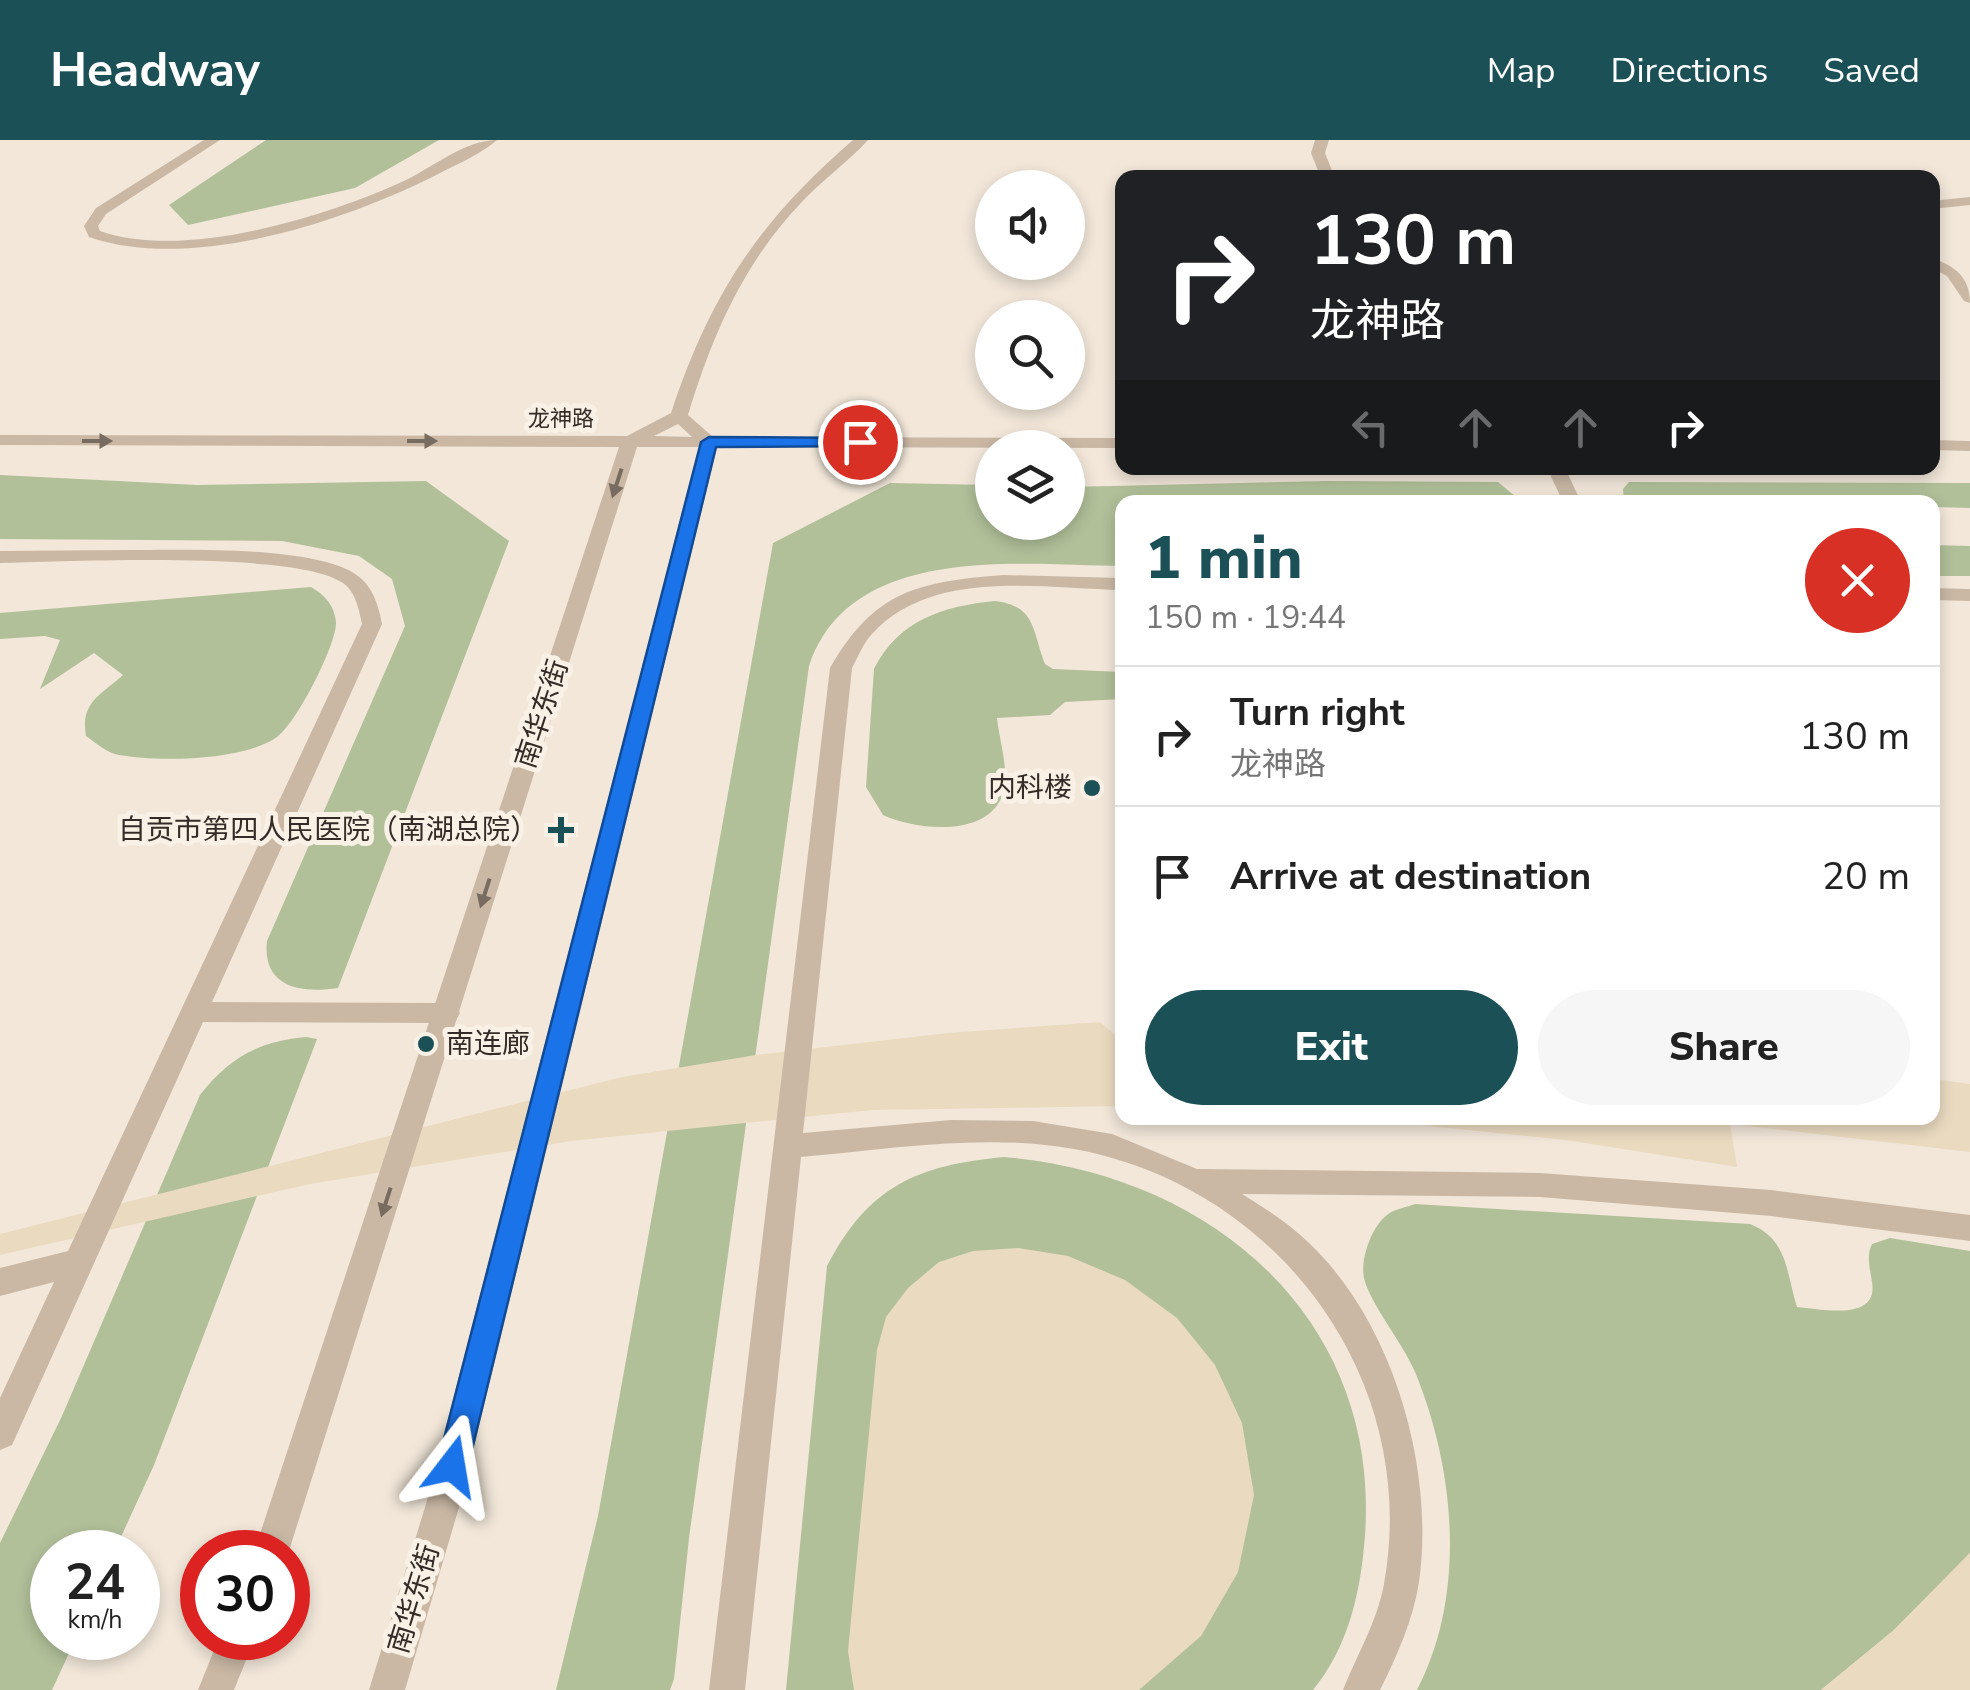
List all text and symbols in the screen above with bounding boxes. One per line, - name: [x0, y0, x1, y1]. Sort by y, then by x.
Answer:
- text: Headway: [50, 37, 260, 103]
- text: Map: [1487, 47, 1556, 94]
- text: Directions: [1611, 47, 1768, 94]
- text: Saved: [1823, 47, 1920, 94]
- map controls: [975, 170, 1085, 540]
- button: sound: [975, 170, 1085, 280]
- text: 130 m: [1310, 193, 1516, 289]
- icon: right: [1145, 210, 1275, 340]
- text: 龙神路: [1310, 291, 1445, 352]
- button: search: [975, 300, 1085, 410]
- pin: [818, 400, 903, 485]
- icon: left: [1343, 400, 1398, 455]
- icon: ahead: [1448, 400, 1503, 455]
- icon: ahead: [1553, 400, 1608, 455]
- icon: right: [1658, 400, 1713, 455]
- street label: 龙神路: [528, 404, 594, 434]
- icon: arrive: [833, 415, 888, 470]
- button: layers: [975, 430, 1085, 540]
- one-way arrow: [82, 433, 114, 449]
- one-way arrow: [407, 433, 439, 449]
- one-way arrow: [608, 469, 623, 499]
- text: 1 min: [1145, 517, 1303, 599]
- button: close: [1805, 528, 1910, 633]
- text: 150 m · 19:44: [1145, 596, 1346, 639]
- street label: 南华东街: [507, 655, 577, 773]
- text: Turn right: [1230, 687, 1405, 738]
- icon: right: [1145, 709, 1200, 764]
- text: 130 m: [1799, 711, 1910, 762]
- text: 龙神路: [1230, 743, 1326, 786]
- place label: 内科楼: [988, 769, 1072, 807]
- marker: 内科楼: [1081, 777, 1103, 799]
- place label: 自贡市第四人民医院（南湖总院）: [118, 811, 538, 849]
- marker: 自贡市第四人民医院（南湖总院）: [548, 817, 574, 843]
- icon: arrive: [1145, 849, 1200, 904]
- text: Arrive at destination: [1230, 851, 1591, 902]
- text: 20 m: [1822, 851, 1910, 902]
- one-way arrow: [477, 878, 492, 908]
- button: Exit: [1145, 990, 1518, 1105]
- button: Share: [1538, 990, 1910, 1105]
- place label: 南连廊: [446, 1025, 530, 1063]
- marker: 南连廊: [415, 1033, 437, 1055]
- one-way arrow: [378, 1188, 393, 1218]
- position arrow: [400, 1414, 504, 1518]
- speed limit sign: 30: [180, 1530, 310, 1660]
- street label: 南华东街: [379, 1540, 449, 1658]
- text: 24: [65, 1548, 125, 1617]
- text: km/h: [67, 1603, 123, 1637]

